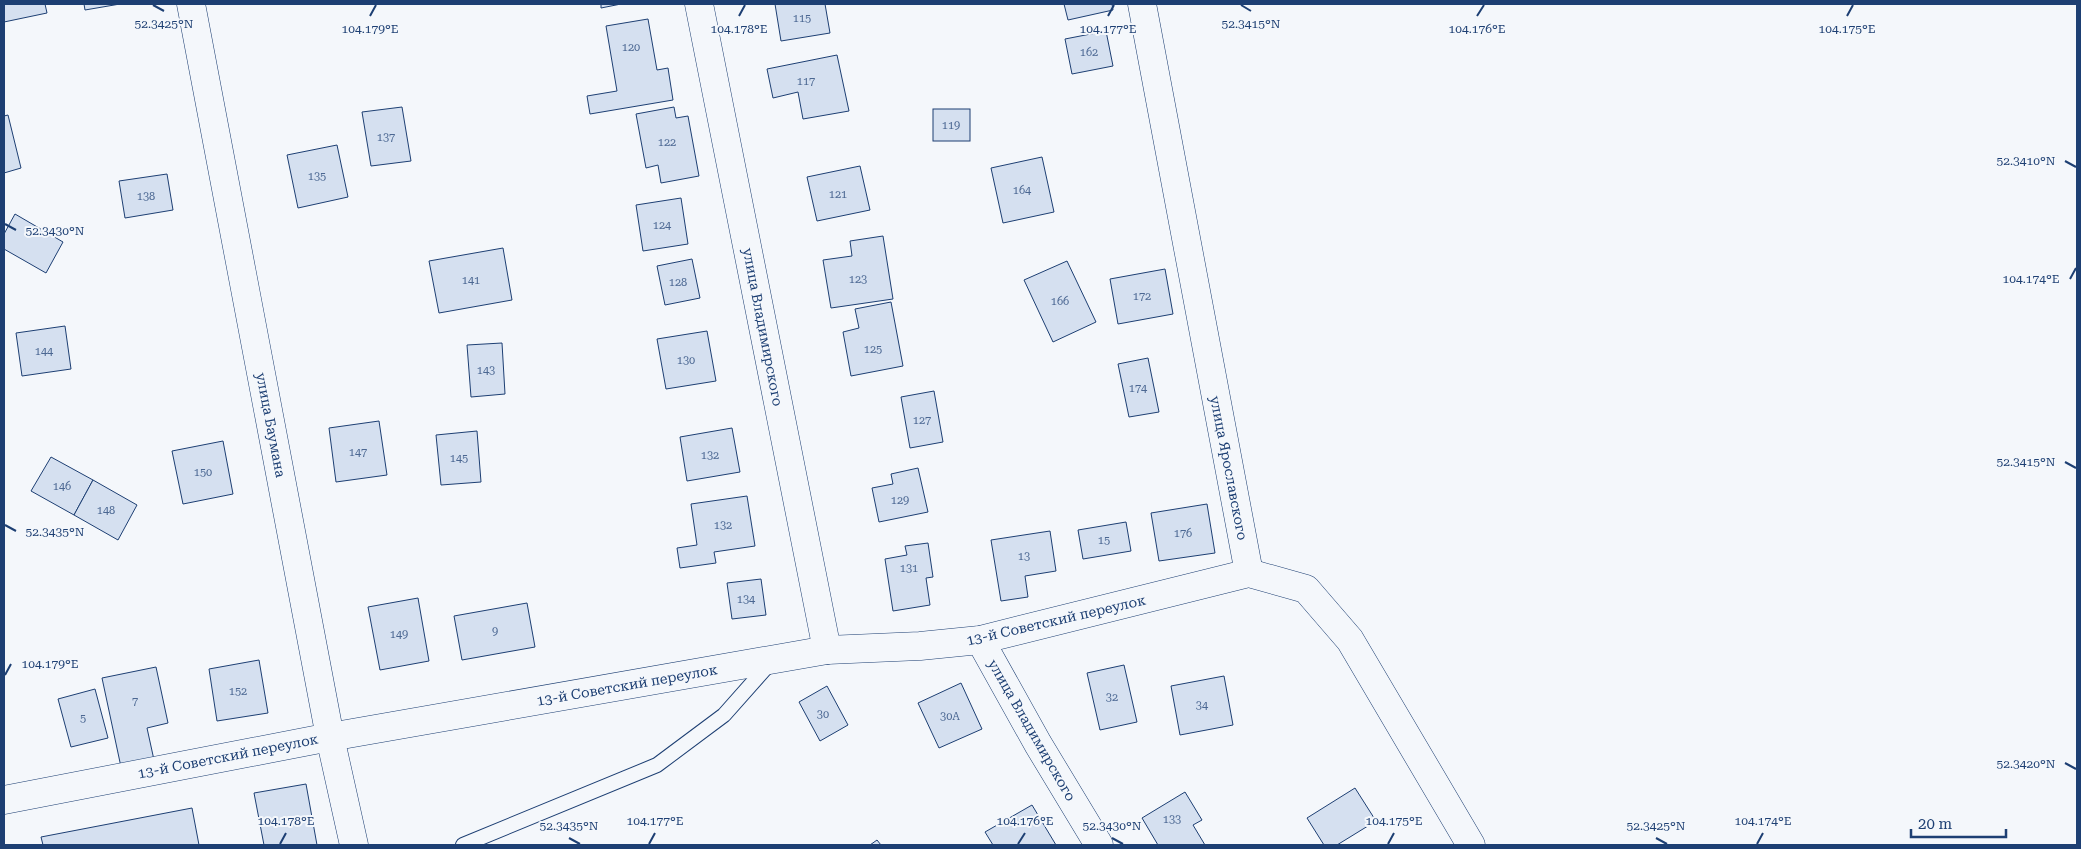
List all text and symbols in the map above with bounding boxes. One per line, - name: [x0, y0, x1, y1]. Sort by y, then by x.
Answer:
- house number: 115: [793, 12, 811, 25]
- text: 52.3425°N: [135, 17, 194, 31]
- text: 52.3415°N: [1222, 17, 1281, 31]
- text: 104.179°E: [342, 22, 398, 36]
- text: 104.178°E: [711, 22, 767, 36]
- text: 104.177°E: [1080, 22, 1136, 36]
- text: 104.176°E: [1449, 22, 1505, 36]
- text: 104.175°E: [1819, 22, 1875, 36]
- house number: 120: [622, 41, 640, 54]
- house number: 162: [1080, 46, 1098, 59]
- house number: 117: [797, 75, 815, 88]
- house number: 119: [942, 119, 960, 132]
- house number: 137: [377, 131, 395, 144]
- house number: 122: [658, 136, 676, 149]
- text: 52.3410°N: [1997, 154, 2056, 168]
- house number: 135: [308, 170, 326, 183]
- house number: 164: [1013, 184, 1032, 197]
- house number: 121: [829, 188, 847, 201]
- house number: 138: [137, 190, 155, 203]
- house number: 124: [653, 219, 672, 232]
- text: 52.3430°N: [26, 224, 85, 238]
- street label: улица Владимирского: [740, 247, 786, 407]
- text: 104.174°E: [2003, 272, 2059, 286]
- house number: 123: [849, 273, 867, 286]
- house number: 141: [462, 274, 480, 287]
- house number: 128: [669, 276, 687, 289]
- house number: 172: [1133, 290, 1151, 303]
- house number: 166: [1051, 295, 1069, 308]
- house number: 125: [864, 343, 882, 356]
- house number: 144: [35, 345, 54, 358]
- house number: 130: [677, 354, 695, 367]
- house number: 143: [477, 364, 495, 377]
- street label: улица Баумана: [253, 371, 289, 479]
- house number: 174: [1129, 382, 1148, 395]
- street label: улица Ярославского: [1207, 395, 1251, 541]
- house number: 127: [913, 414, 931, 427]
- house number: 147: [349, 446, 367, 459]
- house number: 132: [701, 449, 719, 462]
- house number: 145: [450, 452, 468, 465]
- text: 52.3415°N: [1997, 455, 2056, 469]
- house number: 150: [194, 466, 212, 479]
- house number: 146: [53, 480, 71, 493]
- house number: 129: [891, 494, 909, 507]
- house number: 148: [97, 504, 115, 517]
- house number: 132: [714, 519, 732, 532]
- text: 52.3435°N: [26, 525, 85, 539]
- house number: 176: [1174, 527, 1192, 540]
- house number: 15: [1098, 534, 1110, 547]
- house number: 13: [1018, 550, 1030, 563]
- house number: 131: [900, 562, 918, 575]
- street label: 13-й Советский переулок: [965, 592, 1147, 648]
- house number: 134: [737, 593, 756, 606]
- house number: 9: [492, 625, 498, 638]
- house number: 149: [390, 628, 408, 641]
- street label: улица Владимирского: [985, 656, 1079, 804]
- text: 104.179°E: [22, 657, 78, 671]
- street label: 13-й Советский переулок: [535, 661, 719, 709]
- house number: 152: [229, 685, 247, 698]
- house number: 32: [1106, 691, 1118, 704]
- house number: 7: [132, 695, 138, 708]
- house number: 34: [1196, 699, 1209, 712]
- house number: 30: [817, 708, 829, 721]
- house number: 30А: [940, 710, 960, 723]
- house number: 5: [80, 712, 86, 725]
- street label: 13-й Советский переулок: [136, 731, 320, 781]
- text: 52.3420°N: [1997, 757, 2056, 771]
- scale bar: [1911, 806, 2006, 838]
- house number: 133: [1163, 813, 1181, 826]
- text: 104.178°E: [258, 814, 314, 828]
- text: 104.177°E: [627, 814, 683, 828]
- text: 104.176°E: [997, 814, 1053, 828]
- text: 104.175°E: [1366, 814, 1422, 828]
- text: 104.174°E: [1735, 814, 1791, 828]
- text: 20 m: [1918, 815, 1953, 833]
- text: 52.3435°N: [540, 819, 599, 833]
- text: 52.3430°N: [1083, 819, 1142, 833]
- text: 52.3425°N: [1627, 819, 1686, 833]

